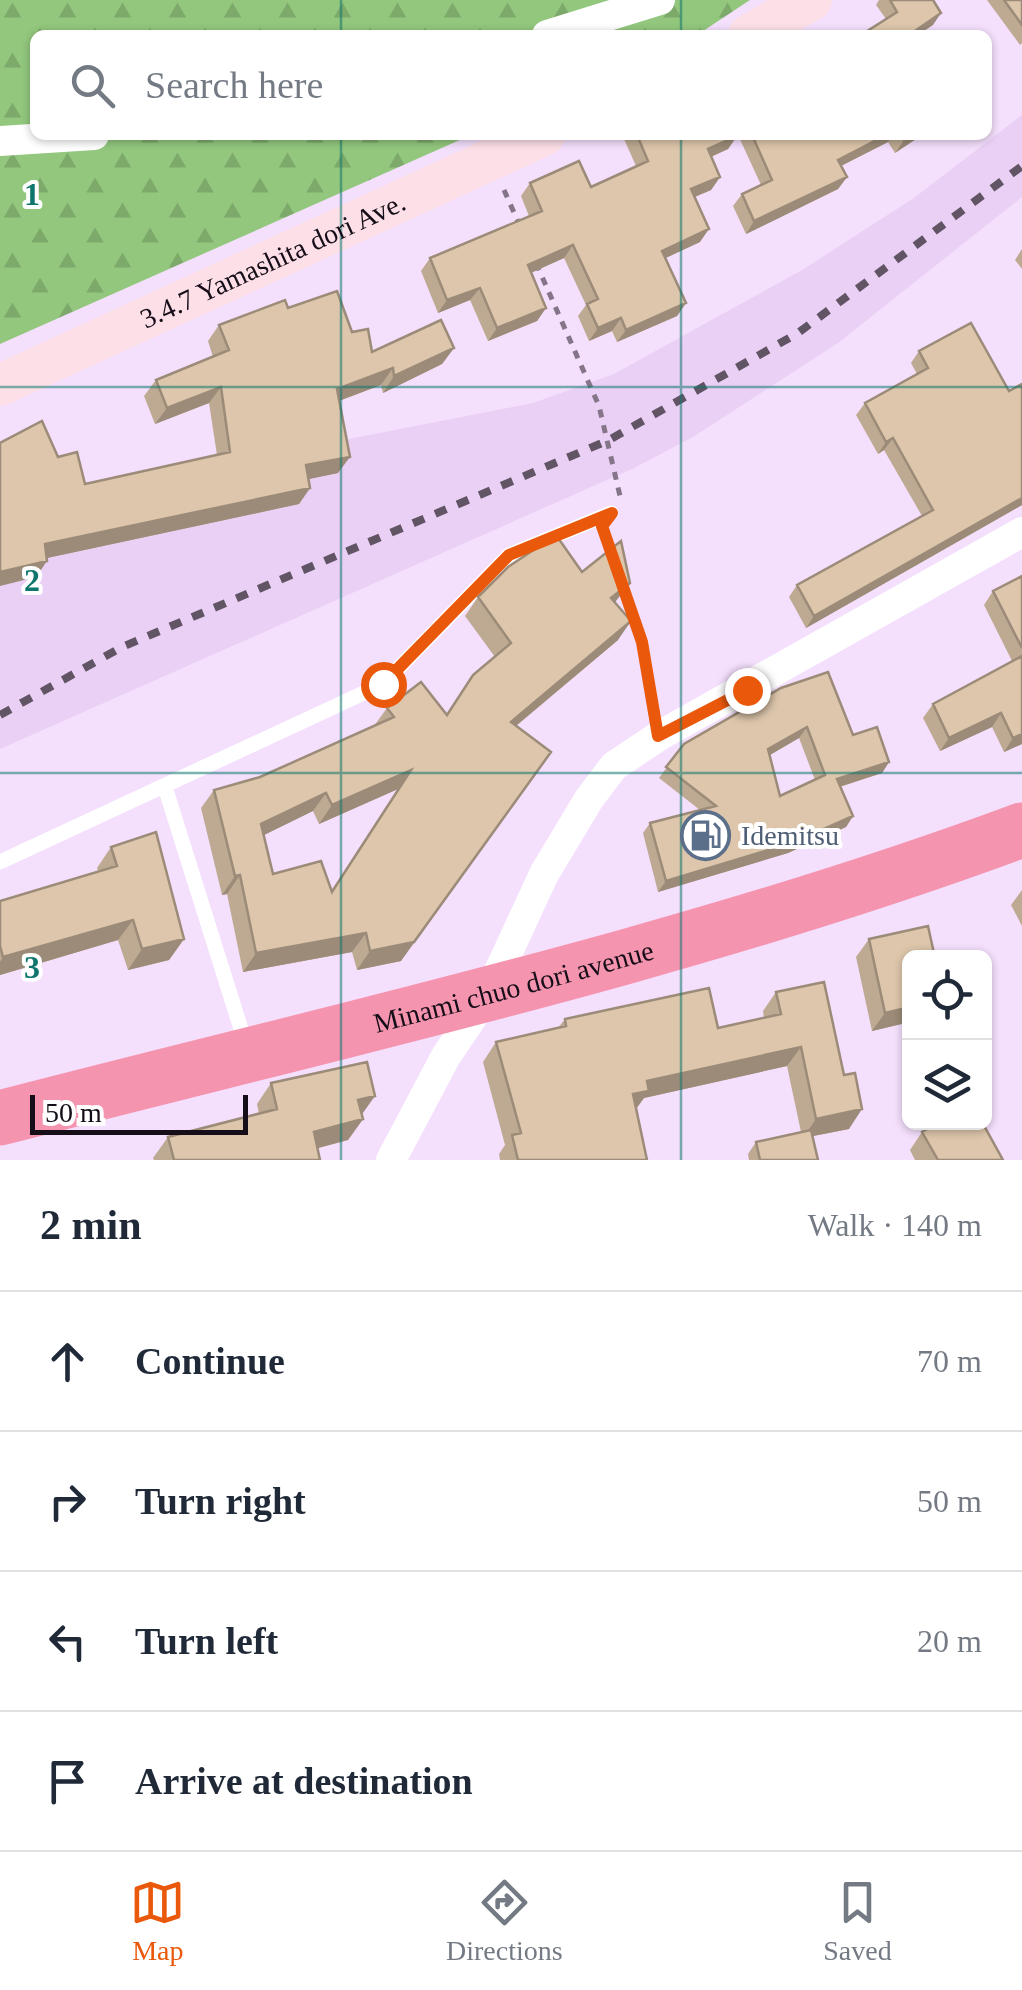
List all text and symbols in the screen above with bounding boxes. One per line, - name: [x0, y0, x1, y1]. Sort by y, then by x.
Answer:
- search box: [30, 30, 992, 140]
- icon: search: [65, 58, 120, 113]
- text: Search here: [145, 64, 323, 106]
- text: 1: [24, 176, 40, 212]
- street label: 3.4.7 Yamashita dori Ave.: [135, 186, 410, 334]
- text: 2: [24, 562, 40, 598]
- route start: [361, 662, 407, 708]
- route end: [725, 668, 771, 714]
- fuel station icon: Idemitsu: [680, 809, 732, 861]
- place label: Idemitsu: [741, 820, 839, 851]
- street label: Minami chuo dori avenue: [370, 935, 657, 1039]
- text: 3: [24, 949, 40, 985]
- map controls: [902, 950, 992, 1130]
- button: locate: [902, 950, 992, 1040]
- button: layers: [902, 1040, 992, 1130]
- scale bar: [30, 1090, 248, 1134]
- text: 50 m: [45, 1097, 102, 1128]
- text: 2 min: [40, 1202, 142, 1248]
- text: Walk · 140 m: [808, 1207, 982, 1243]
- icon: ahead: [40, 1334, 95, 1389]
- text: Continue: [135, 1340, 285, 1382]
- text: 70 m: [917, 1343, 982, 1379]
- icon: right: [40, 1474, 95, 1529]
- text: Turn right: [135, 1480, 306, 1522]
- text: 50 m: [917, 1483, 982, 1519]
- icon: left: [40, 1614, 95, 1669]
- text: Turn left: [135, 1620, 278, 1662]
- text: 20 m: [917, 1623, 982, 1659]
- icon: arrive: [40, 1754, 95, 1809]
- text: Arrive at destination: [135, 1760, 473, 1802]
- tab: Map: [130, 1875, 185, 1967]
- tab: Directions: [446, 1875, 563, 1967]
- tab: Saved: [823, 1875, 892, 1967]

